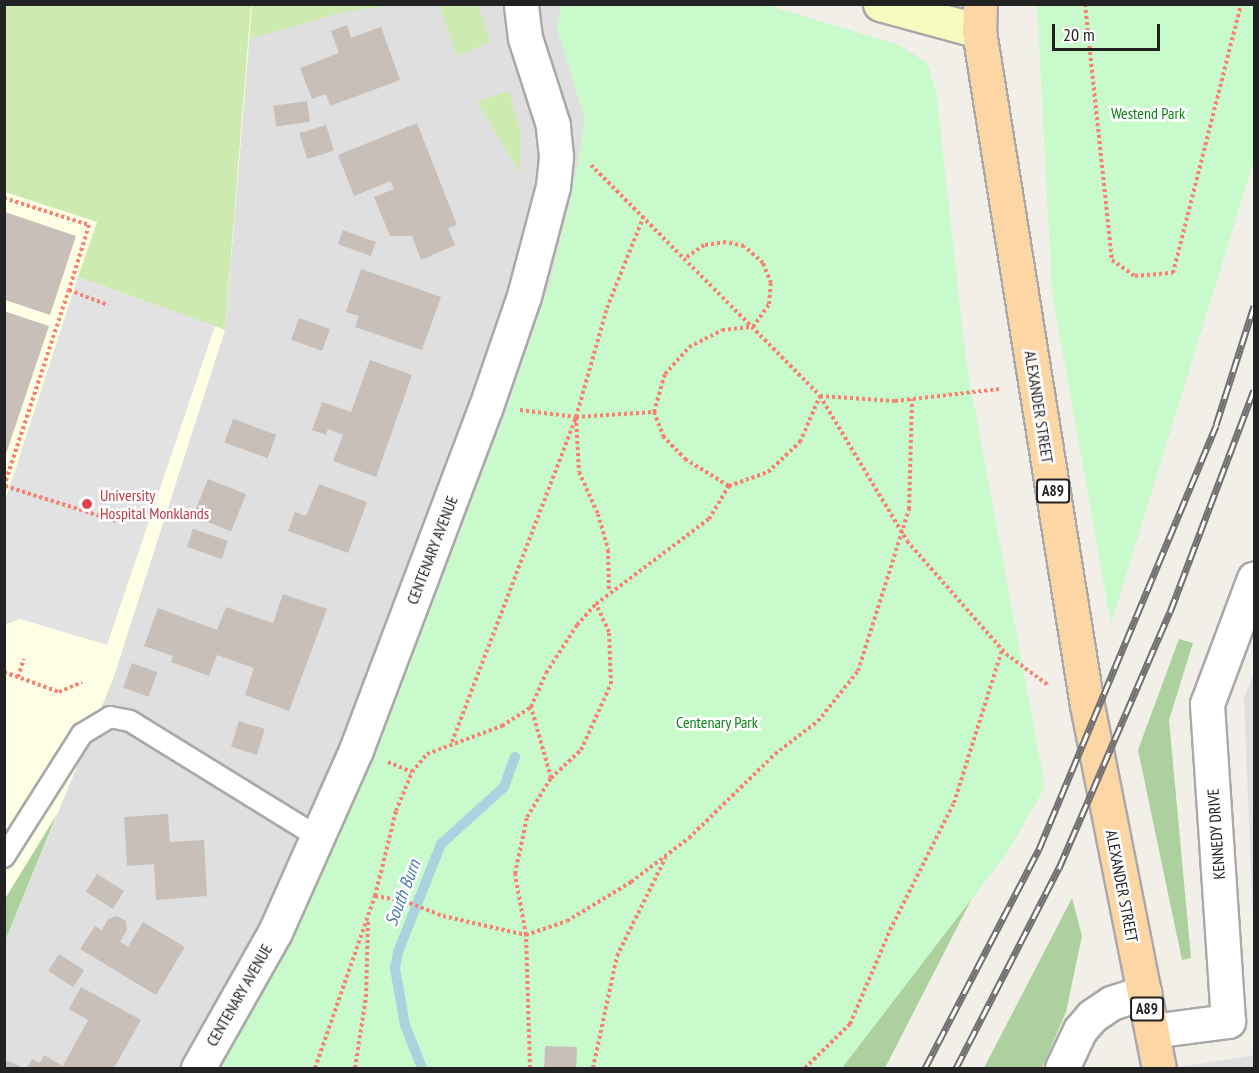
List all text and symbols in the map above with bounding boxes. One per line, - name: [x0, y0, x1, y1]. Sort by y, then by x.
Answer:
- scale bar: [1055, 12, 1163, 50]
- text: 20 m: [1063, 23, 1095, 46]
- park label: Westend Park: [1111, 103, 1185, 123]
- street label: ALEXANDER STREET: [1021, 349, 1057, 465]
- road number: A89: [1035, 479, 1071, 503]
- place label: University Hospital Monklands: [100, 485, 209, 523]
- street label: CENTENARY AVENUE: [402, 493, 462, 607]
- marker: University Hospital Monklands: [78, 495, 96, 513]
- park label: Centenary Park: [676, 712, 758, 732]
- street label: KENNEDY DRIVE: [1203, 788, 1229, 880]
- street label: ALEXANDER STREET: [1102, 828, 1142, 944]
- water label: South Burn: [381, 857, 425, 929]
- street label: CENTENARY AVENUE: [202, 940, 276, 1050]
- road number: A89: [1129, 997, 1165, 1021]

